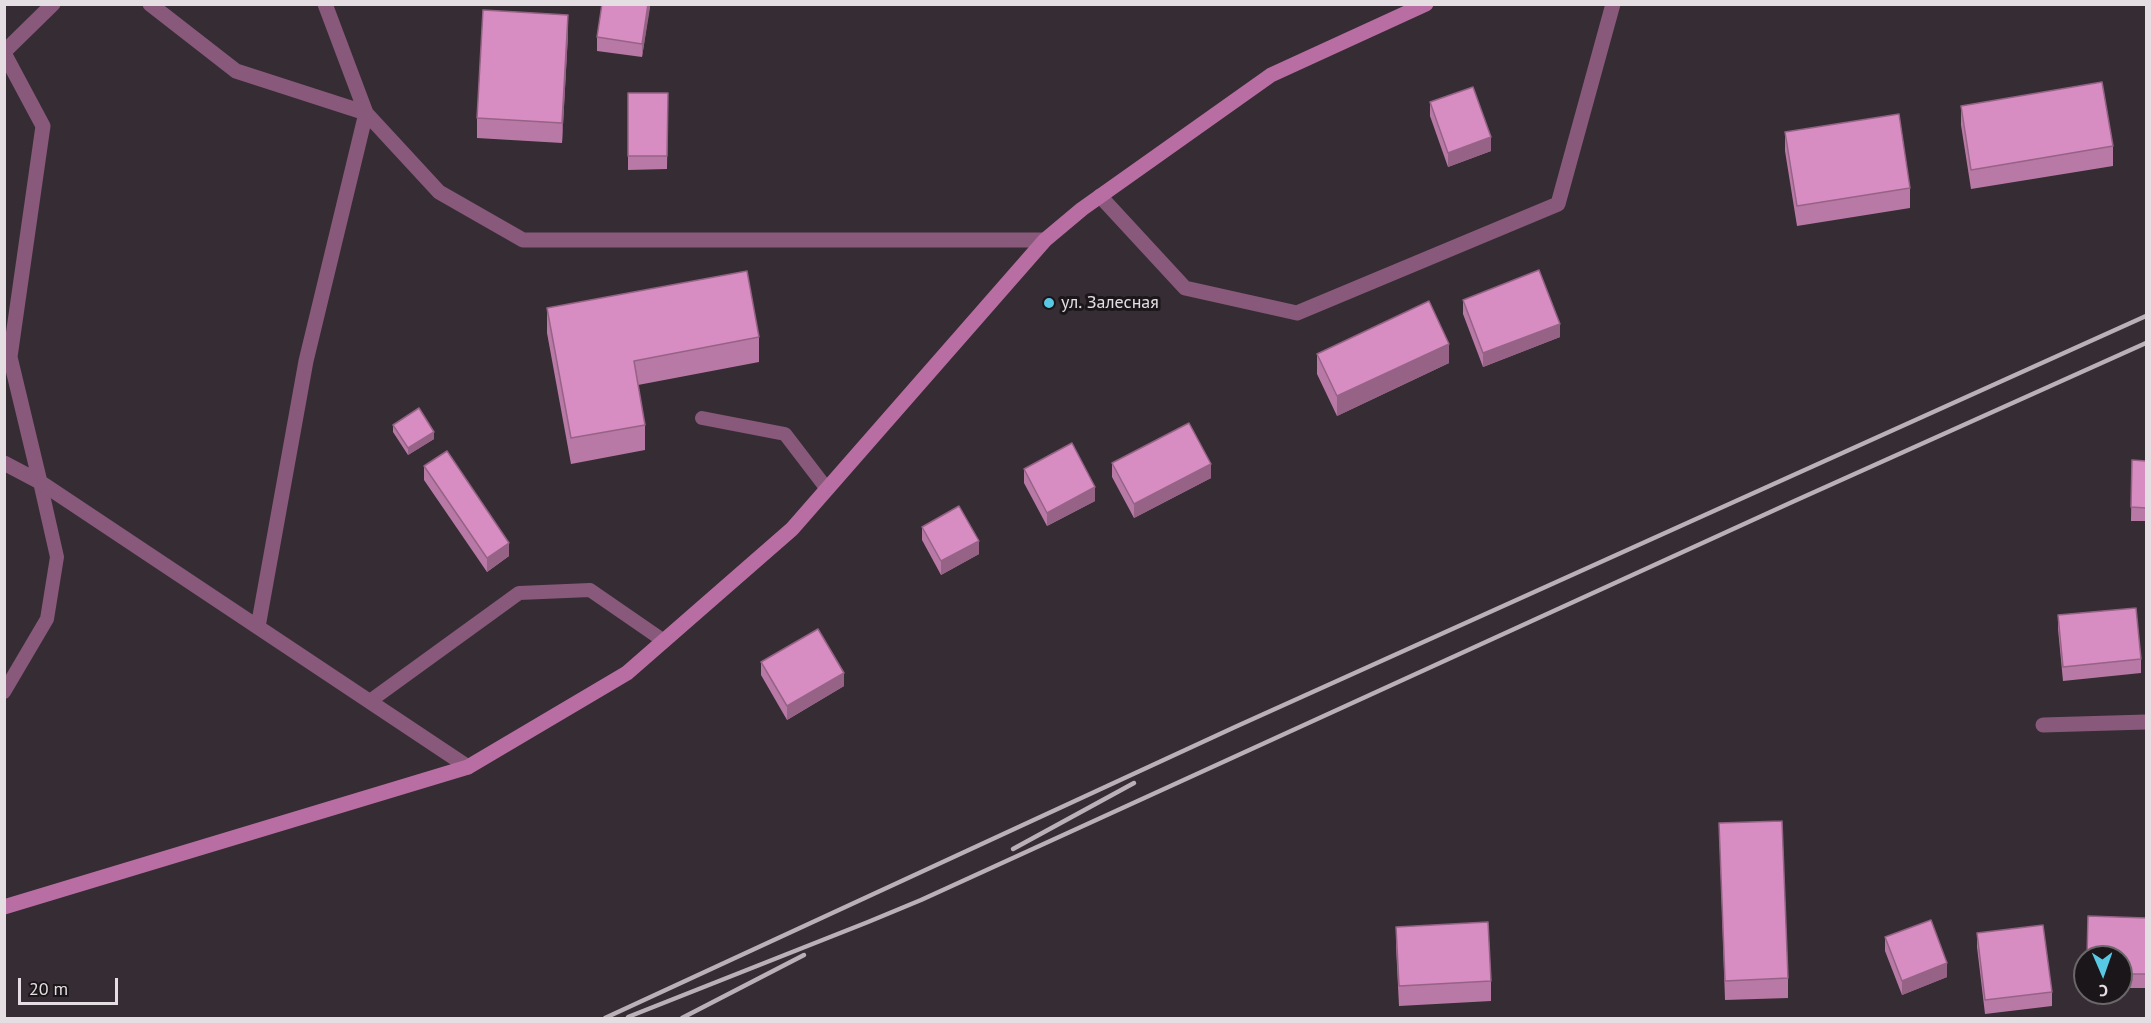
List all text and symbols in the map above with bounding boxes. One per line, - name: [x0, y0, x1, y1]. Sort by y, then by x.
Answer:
- place label: ул. Залесная: [1061, 292, 1159, 314]
- marker: ул. Залесная: [1042, 296, 1056, 310]
- north arrow: [2073, 945, 2133, 1005]
- scale bar: [21, 966, 122, 1004]
- text: 20 m: [29, 977, 68, 1000]
- text: С: [2099, 981, 2108, 1001]

